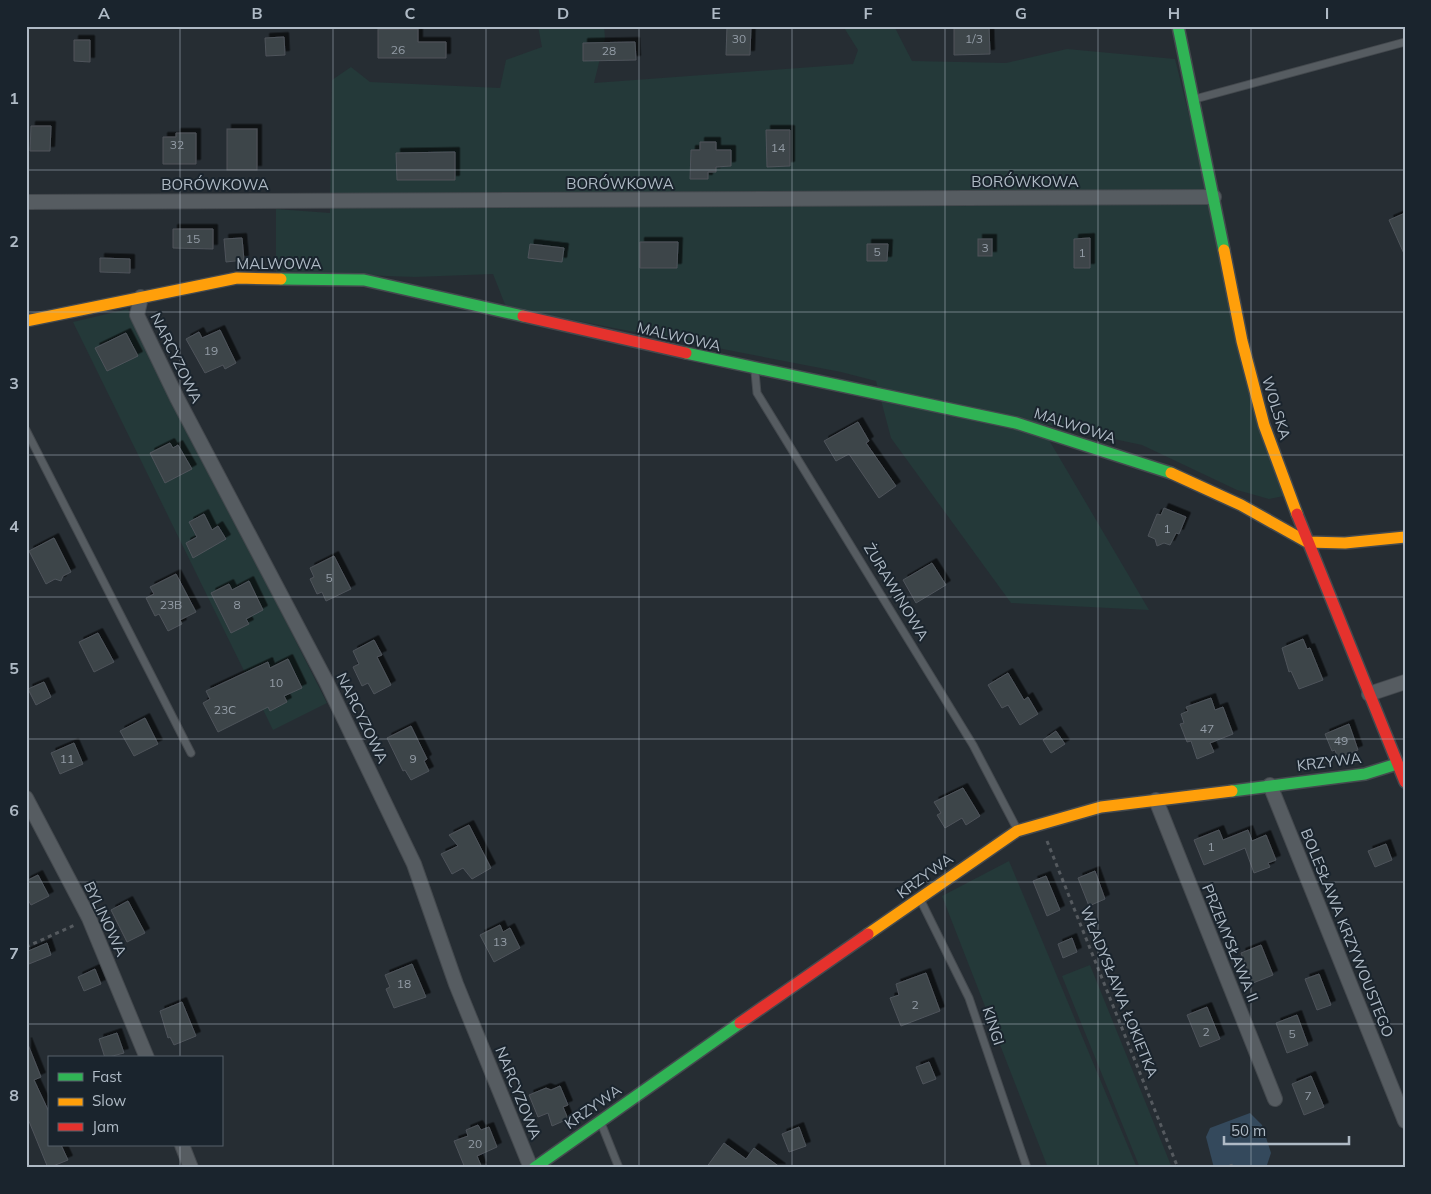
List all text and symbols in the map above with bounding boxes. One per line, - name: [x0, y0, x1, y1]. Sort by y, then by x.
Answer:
- text: A: [98, 3, 110, 23]
- text: B: [251, 3, 263, 23]
- text: C: [405, 3, 416, 23]
- text: D: [557, 3, 569, 23]
- text: E: [711, 3, 721, 23]
- text: F: [863, 3, 873, 23]
- text: G: [1015, 3, 1027, 23]
- text: H: [1168, 3, 1180, 23]
- text: I: [1325, 3, 1329, 23]
- house number: 30: [732, 31, 746, 46]
- house number: 1/3: [965, 31, 983, 46]
- house number: 26: [391, 42, 405, 57]
- house number: 28: [602, 43, 616, 58]
- text: 1: [9, 88, 19, 108]
- house number: 32: [170, 137, 184, 152]
- house number: 14: [771, 140, 785, 155]
- street label: BORÓWKOWA: [971, 172, 1079, 191]
- street label: BORÓWKOWA: [566, 174, 674, 193]
- street label: BORÓWKOWA: [161, 175, 269, 194]
- text: 2: [9, 231, 19, 251]
- house number: 15: [186, 231, 200, 246]
- house number: 3: [981, 240, 989, 255]
- house number: 5: [873, 244, 881, 259]
- house number: 1: [1078, 245, 1086, 260]
- street label: MALWOWA: [236, 254, 322, 273]
- street label: NARCYZOWA: [146, 309, 207, 406]
- street label: MALWOWA: [635, 318, 723, 355]
- house number: 19: [204, 343, 218, 358]
- text: 3: [9, 373, 19, 393]
- street label: WOLSKA: [1258, 374, 1295, 442]
- street label: MALWOWA: [1032, 403, 1119, 448]
- text: 4: [9, 516, 19, 536]
- house number: 1: [1163, 521, 1171, 536]
- street label: ŻURAWINOWA: [860, 540, 933, 644]
- house number: 5: [325, 570, 333, 585]
- house number: 23B: [160, 597, 182, 612]
- house number: 8: [233, 597, 241, 612]
- text: 5: [9, 658, 19, 678]
- street label: NARCYZOWA: [332, 669, 393, 766]
- house number: 10: [269, 675, 283, 690]
- house number: 23C: [214, 702, 236, 717]
- house number: 47: [1200, 721, 1214, 736]
- house number: 49: [1334, 733, 1348, 748]
- street label: KRZYWA: [1296, 748, 1362, 775]
- house number: 11: [60, 751, 74, 766]
- house number: 9: [409, 751, 417, 766]
- text: 6: [9, 800, 19, 820]
- street label: BOLESŁAWA KRZYWOUSTEGO: [1297, 826, 1398, 1040]
- house number: 1: [1207, 839, 1215, 854]
- street label: KRZYWA: [893, 849, 957, 902]
- street label: BYLINOWA: [80, 878, 131, 959]
- street label: PRZEMYSŁAWA II: [1198, 881, 1263, 1005]
- street label: WŁADYSŁAWA ŁOKIETKA: [1076, 903, 1163, 1080]
- house number: 13: [493, 934, 507, 949]
- text: 7: [9, 943, 19, 963]
- house number: 18: [397, 976, 411, 991]
- house number: 2: [911, 997, 919, 1012]
- street label: KINGI: [978, 1004, 1009, 1048]
- house number: 2: [1202, 1024, 1210, 1039]
- house number: 5: [1288, 1026, 1296, 1041]
- street label: NARCYZOWA: [491, 1044, 546, 1142]
- legend: [48, 1056, 222, 1146]
- text: Fast: [92, 1067, 122, 1086]
- street label: KRZYWA: [561, 1080, 625, 1133]
- text: 8: [9, 1085, 19, 1105]
- house number: 7: [1304, 1088, 1312, 1103]
- text: Slow: [92, 1091, 126, 1110]
- scale bar: [1224, 1114, 1348, 1146]
- text: Jam: [92, 1117, 119, 1136]
- text: 50 m: [1231, 1121, 1266, 1140]
- house number: 20: [468, 1136, 482, 1151]

